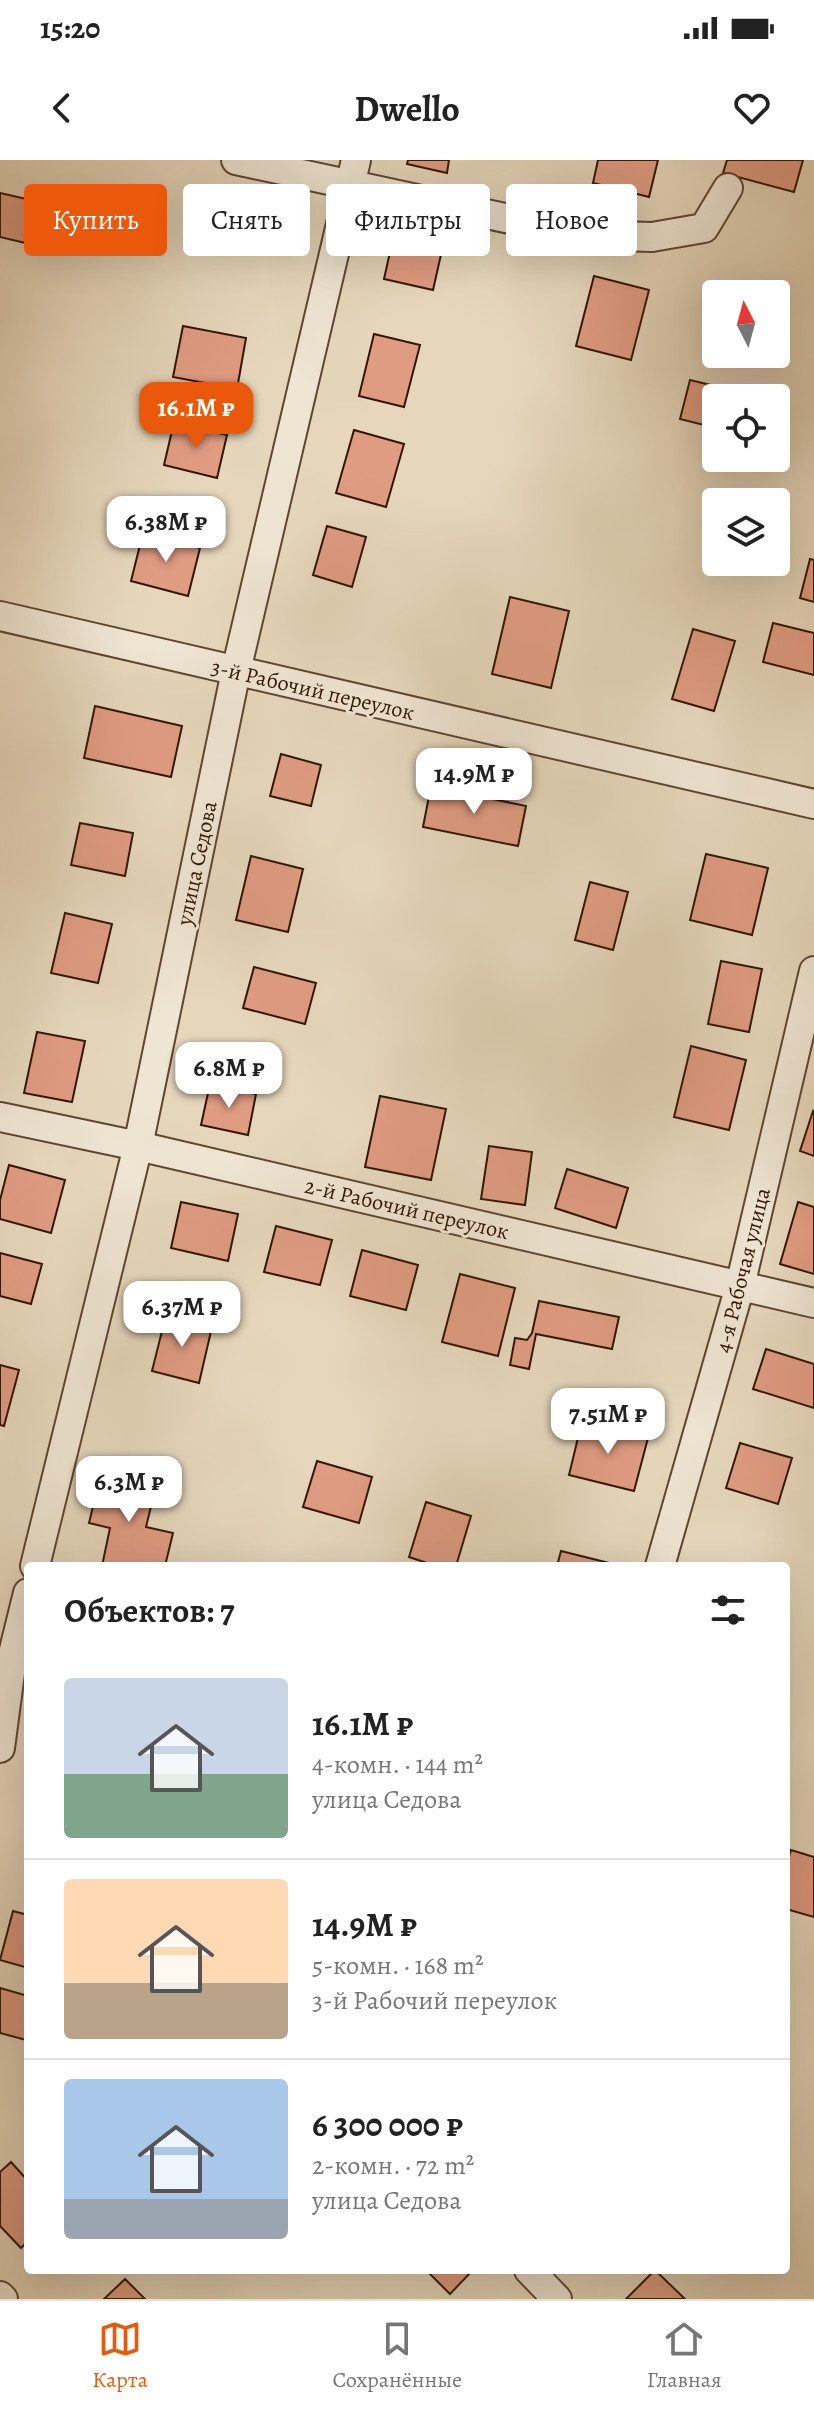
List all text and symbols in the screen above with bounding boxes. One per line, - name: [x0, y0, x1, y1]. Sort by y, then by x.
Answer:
- text: 15:20: [40, 8, 100, 48]
- text: Dwello: [354, 84, 460, 133]
- icon: back: [40, 86, 84, 130]
- icon: heart: [730, 86, 774, 130]
- chip: Купить: [24, 184, 167, 256]
- chip: Снять: [183, 184, 310, 256]
- chip: Фильтры: [326, 184, 490, 256]
- chip: Новое: [506, 184, 637, 256]
- north arrow: [702, 280, 790, 368]
- map controls: [702, 280, 790, 576]
- pin: 16.1M ₽: [122, 382, 270, 450]
- button: locate: [702, 384, 790, 472]
- text: 16.1M ₽: [157, 390, 235, 425]
- button: layers: [702, 488, 790, 576]
- pin: 6.38M ₽: [92, 496, 240, 564]
- text: 6.38M ₽: [125, 504, 207, 539]
- street label: 3-й Рабочий переулок: [208, 652, 417, 728]
- pin: 14.9M ₽: [400, 748, 548, 816]
- text: 14.9M ₽: [434, 756, 514, 791]
- street label: улица Седова: [169, 797, 225, 929]
- pin: 6.8M ₽: [164, 1042, 294, 1110]
- text: 6.8M ₽: [193, 1050, 265, 1085]
- street label: 2-й Рабочий переулок: [302, 1171, 512, 1247]
- street label: 4-я Рабочая улица: [708, 1184, 778, 1356]
- pin: 6.37M ₽: [108, 1281, 256, 1349]
- text: 6.37M ₽: [141, 1289, 223, 1324]
- pin: 7.51M ₽: [534, 1388, 682, 1456]
- text: 7.51M ₽: [569, 1396, 647, 1431]
- pin: 6.3M ₽: [64, 1456, 194, 1524]
- text: 6.3M ₽: [94, 1464, 164, 1499]
- text: Объектов: 7: [64, 1587, 235, 1634]
- icon: filters: [706, 1588, 750, 1632]
- text: 16.1M ₽: [312, 1700, 413, 1747]
- icon: home: [128, 1710, 224, 1806]
- text: 4-комн. · 144 m²: [312, 1747, 483, 1782]
- text: улица Седова: [312, 1782, 461, 1817]
- text: 14.9M ₽: [312, 1901, 417, 1948]
- icon: home: [128, 1911, 224, 2007]
- text: 5-комн. · 168 m²: [312, 1948, 483, 1983]
- text: 3-й Рабочий переулок: [312, 1983, 557, 2018]
- text: 6 300 000 ₽: [312, 2101, 463, 2148]
- icon: home: [128, 2111, 224, 2207]
- text: 2-комн. · 72 m²: [312, 2148, 474, 2183]
- text: улица Седова: [312, 2183, 461, 2218]
- tab: Карта: [92, 2317, 148, 2395]
- tab: Сохранённые: [332, 2317, 462, 2395]
- tab: Главная: [647, 2317, 722, 2395]

